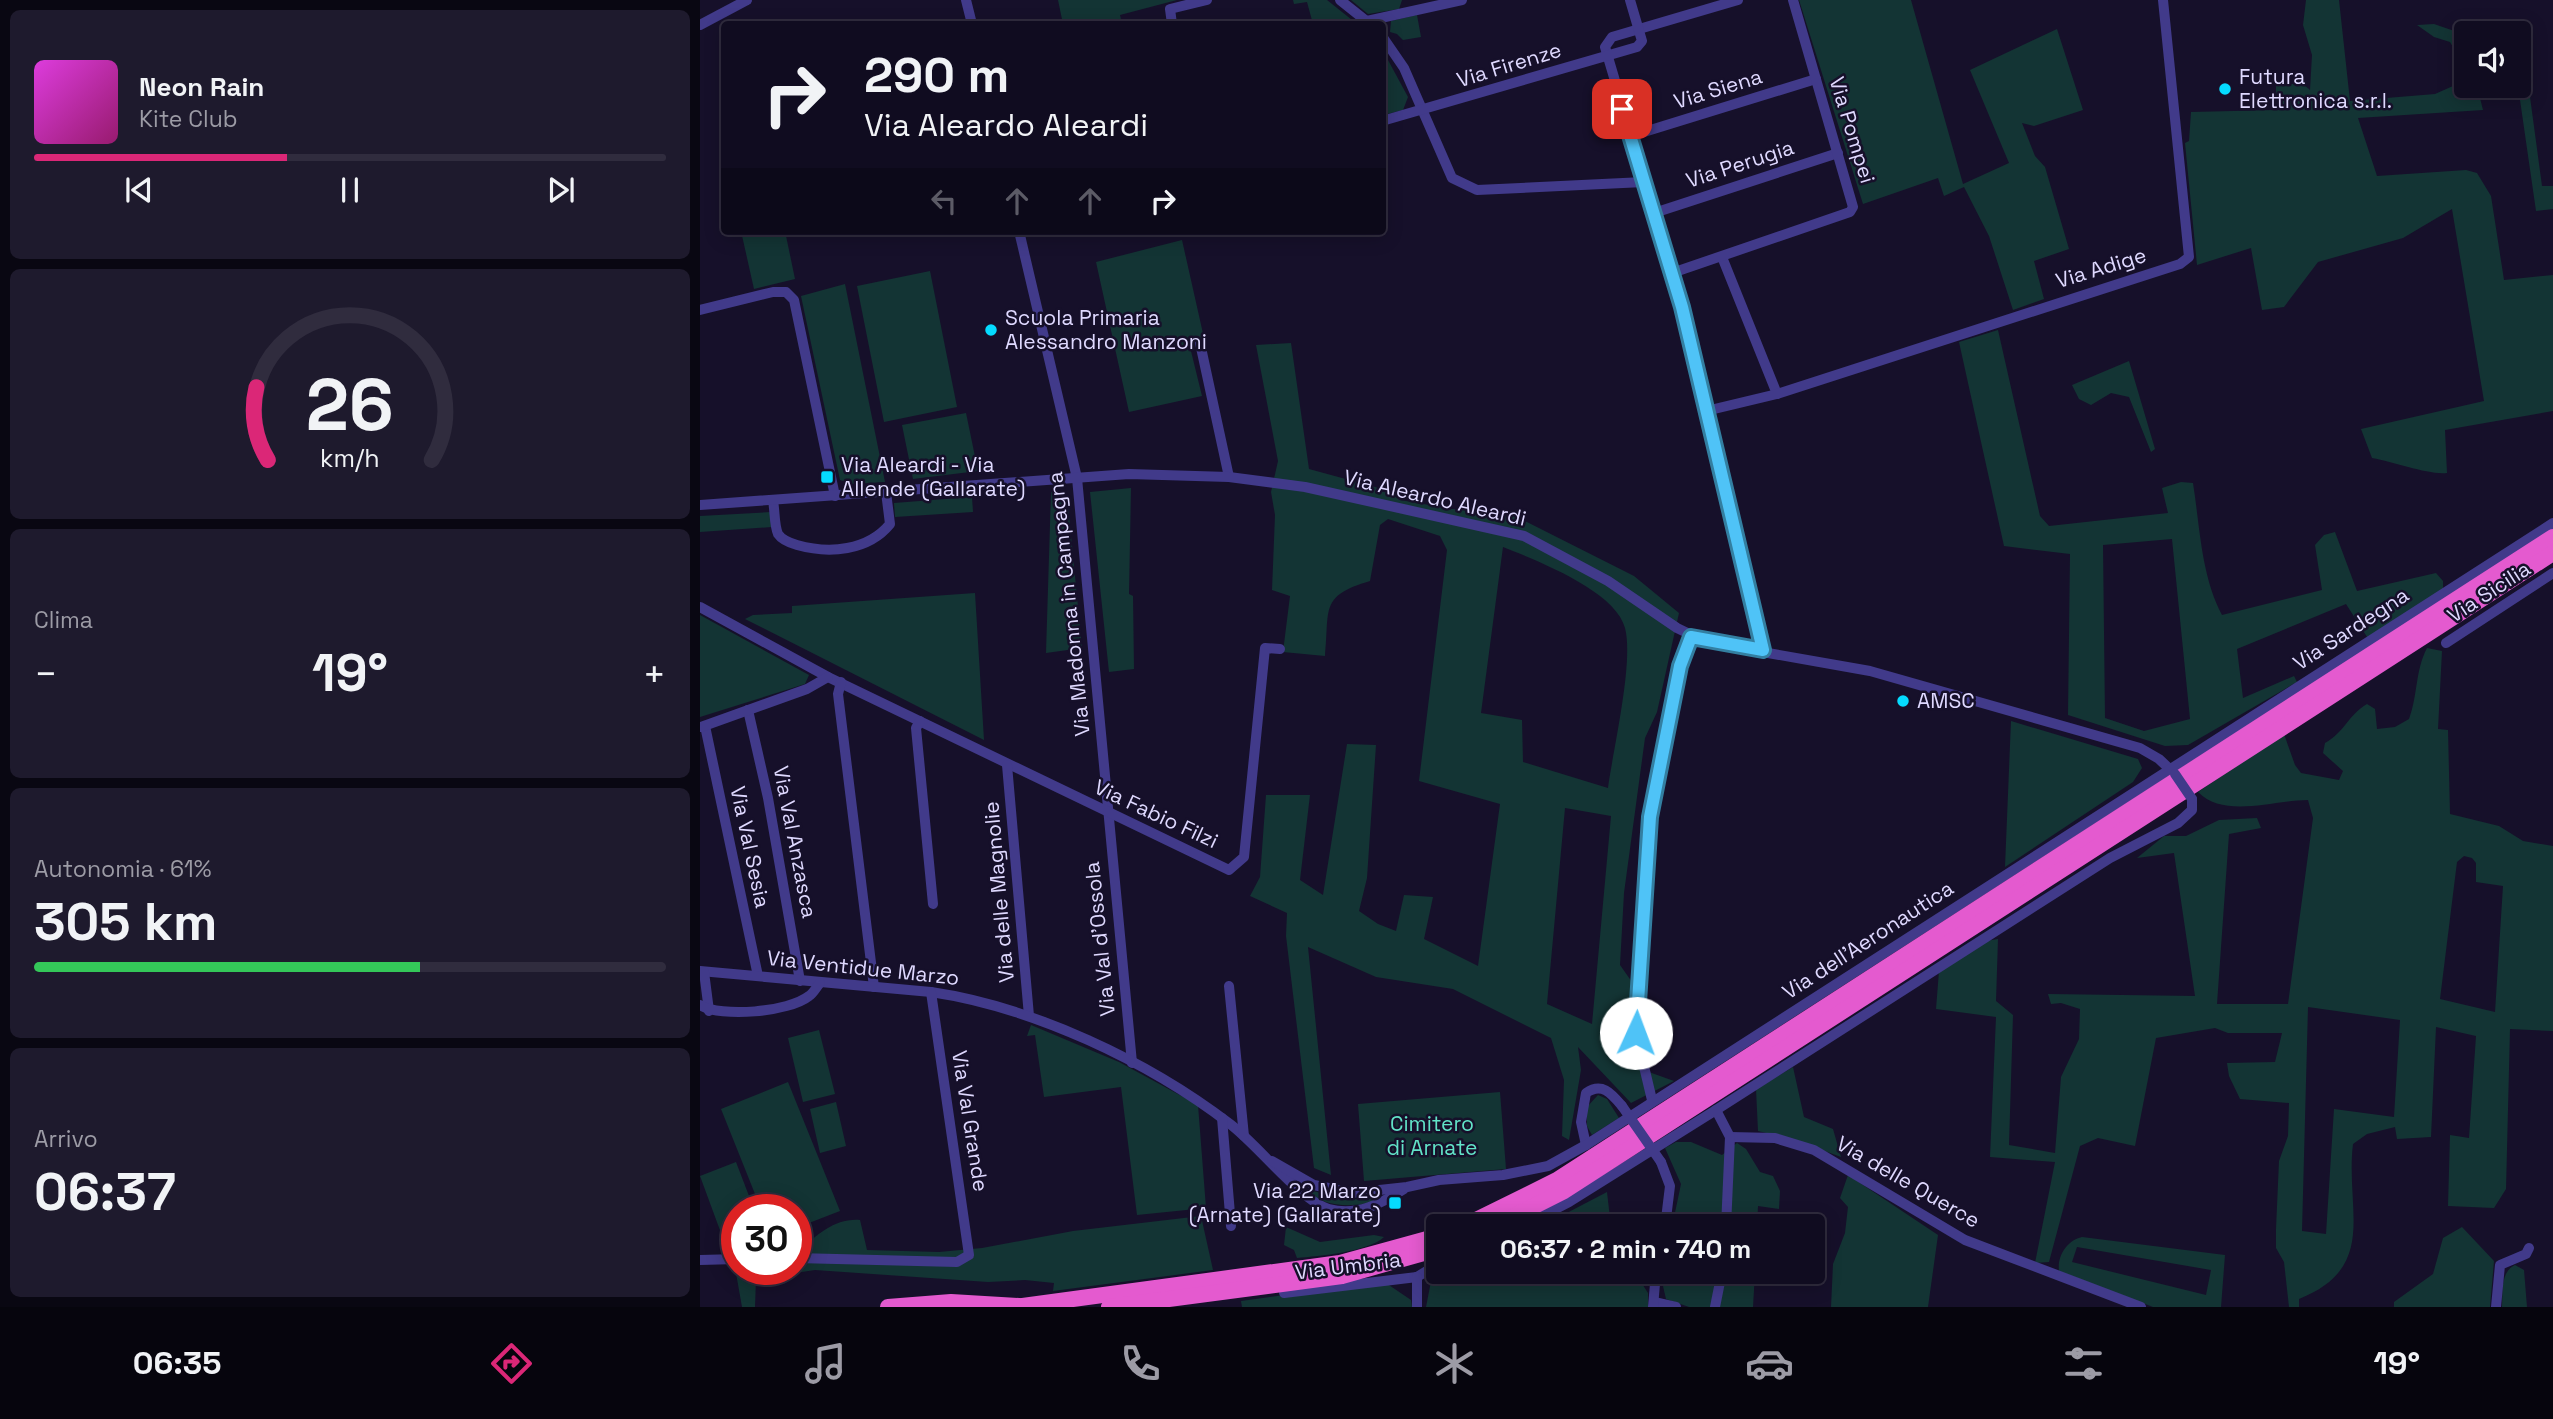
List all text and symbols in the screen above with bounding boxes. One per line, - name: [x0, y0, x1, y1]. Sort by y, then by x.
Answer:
- map controls: [2454, 21, 2531, 98]
- button: sound: [2454, 21, 2531, 98]
- street label: Via Firenze: [1453, 36, 1564, 93]
- text: 290 m: [864, 44, 1009, 106]
- icon: right: [749, 49, 840, 140]
- street label: Via Siena: [1670, 62, 1765, 115]
- place label: Futura Elettronica s.r.l.: [2239, 63, 2392, 114]
- text: Neon Rain: [139, 70, 264, 104]
- street label: Via Pompei: [1823, 73, 1881, 186]
- pin: [1592, 79, 1652, 139]
- marker: Futura Elettronica s.r.l.: [2217, 81, 2233, 97]
- icon: arrive: [1603, 90, 1641, 128]
- text: Kite Club: [139, 104, 238, 134]
- text: Via Aleardo Aleardi: [864, 105, 1148, 145]
- street label: Via Perugia: [1683, 133, 1797, 194]
- icon: previous: [120, 171, 158, 209]
- icon: pause: [331, 171, 369, 209]
- icon: next: [542, 171, 580, 209]
- icon: left: [925, 182, 963, 220]
- icon: ahead: [998, 182, 1036, 220]
- icon: ahead: [1071, 182, 1109, 220]
- icon: right: [1144, 182, 1182, 220]
- street label: Via Adige: [2052, 241, 2149, 294]
- place label: Scuola Primaria Alessandro Manzoni: [1005, 304, 1207, 355]
- marker: Scuola Primaria Alessandro Manzoni: [983, 322, 999, 338]
- text: 26: [306, 359, 394, 452]
- text: km/h: [320, 442, 380, 474]
- place label: Via Aleardi - Via Allende (Gallarate): [841, 451, 1026, 502]
- street label: Via Aleardo Aleardi: [1341, 463, 1529, 532]
- marker: Via Aleardi - Via Allende (Gallarate): [819, 469, 835, 485]
- street label: Via Madonna in Campagna: [1041, 470, 1096, 738]
- street label: Via Sicilia: [2442, 555, 2535, 628]
- street label: Via Sardegna: [2288, 581, 2414, 676]
- text: Clima: [34, 605, 93, 635]
- text: 19°: [312, 640, 388, 706]
- text: −: [34, 650, 58, 698]
- text: +: [642, 650, 666, 698]
- place label: AMSC: [1917, 687, 1975, 714]
- marker: AMSC: [1895, 693, 1911, 709]
- street label: Via Val Anzasca: [767, 763, 823, 920]
- street label: Via Fabio Filzi: [1090, 773, 1222, 854]
- street label: Via Val Sesia: [724, 784, 777, 910]
- street label: Via delle Magnolie: [977, 800, 1020, 984]
- text: Autonomia · 61%: [34, 854, 211, 884]
- street label: Via Val d'Ossola: [1078, 860, 1121, 1018]
- street label: Via dell'Aeronautica: [1777, 874, 1958, 1005]
- text: 305 km: [34, 889, 217, 955]
- street label: Via Ventidue Marzo: [766, 944, 961, 991]
- position arrow: [1599, 996, 1673, 1070]
- street label: Via Val Grande: [946, 1048, 995, 1193]
- park label: Cimitero di Arnate: [1387, 1110, 1477, 1161]
- text: Arrivo: [34, 1124, 98, 1154]
- street label: Via delle Querce: [1832, 1129, 1985, 1234]
- text: 06:37: [34, 1159, 176, 1225]
- place label: Via 22 Marzo (Arnate) (Gallarate): [1189, 1177, 1381, 1228]
- speed limit sign: 30: [721, 1194, 812, 1285]
- marker: Via 22 Marzo (Arnate) (Gallarate): [1387, 1195, 1403, 1211]
- text: 06:37 · 2 min · 740 m: [1500, 1232, 1751, 1266]
- street label: Via Umbria: [1294, 1246, 1402, 1285]
- icon: directions: [487, 1339, 536, 1388]
- icon: music: [801, 1339, 850, 1388]
- icon: phone: [1116, 1339, 1165, 1388]
- icon: climate: [1430, 1339, 1479, 1388]
- icon: car: [1745, 1339, 1794, 1388]
- icon: filters: [2059, 1339, 2108, 1388]
- text: 06:35: [133, 1343, 221, 1383]
- text: 19°: [2373, 1343, 2420, 1383]

